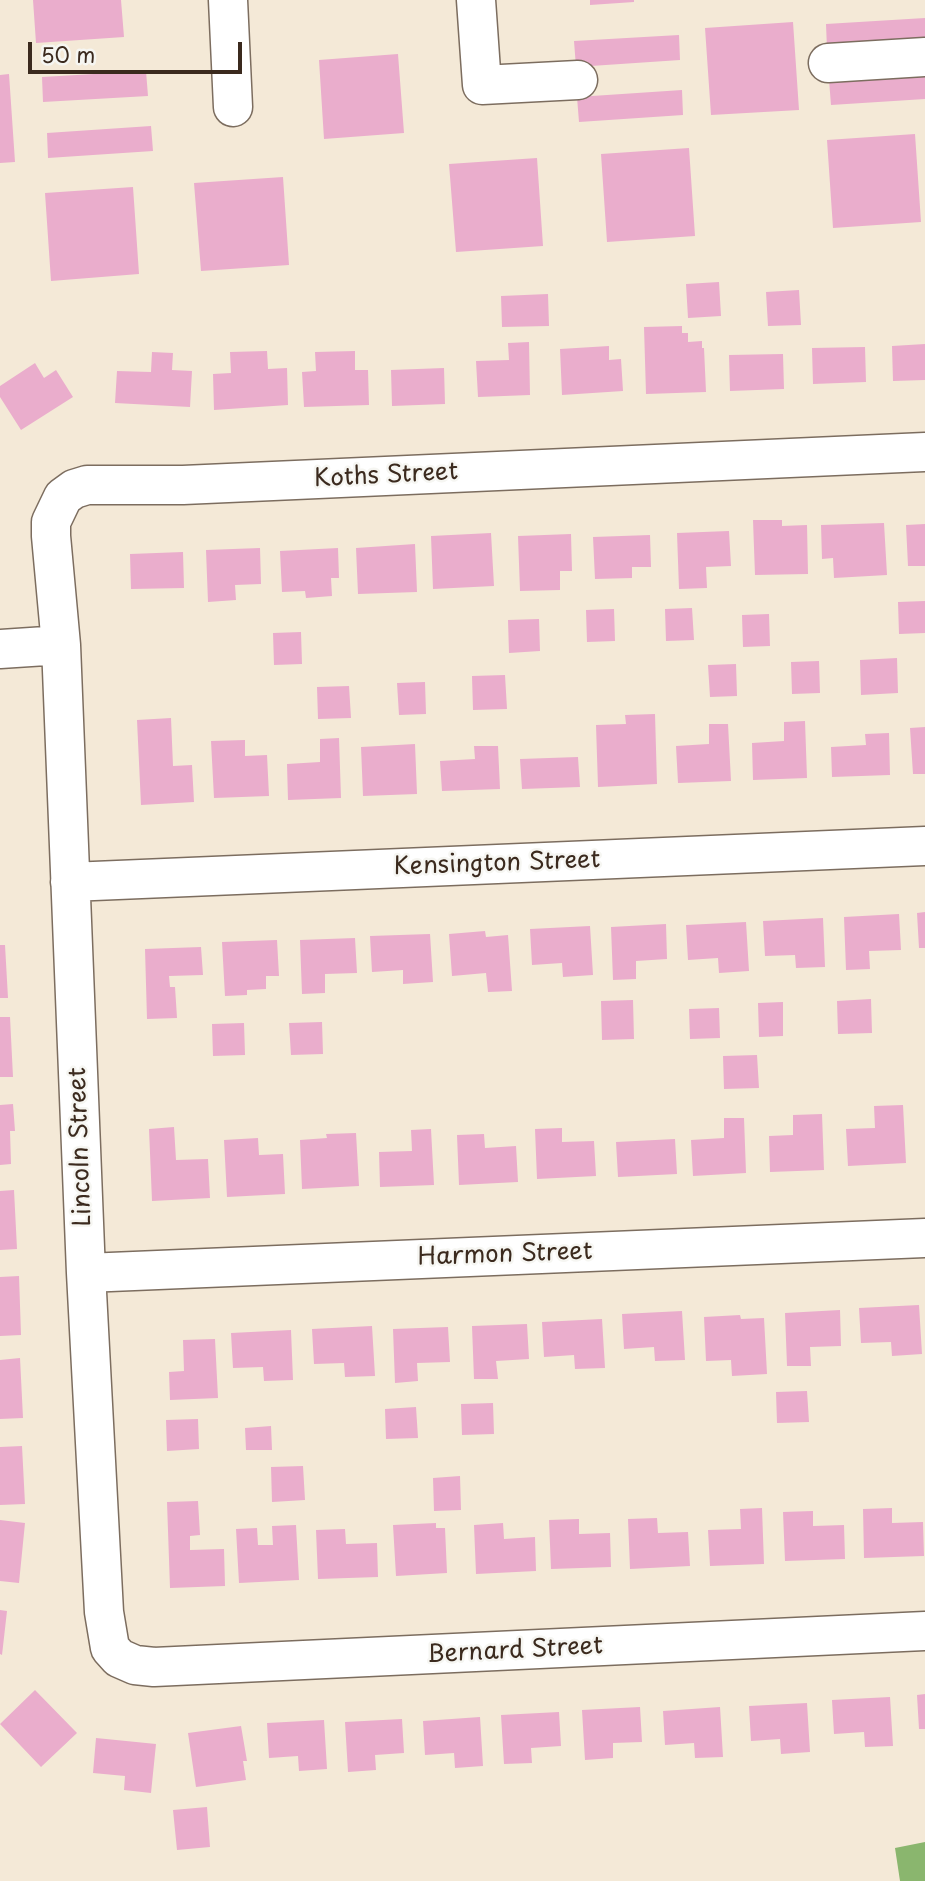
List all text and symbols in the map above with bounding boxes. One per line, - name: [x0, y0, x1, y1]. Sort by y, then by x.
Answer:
- scale bar: [32, 28, 245, 72]
- text: 50 m: [41, 38, 95, 70]
- street label: Koths Street: [313, 458, 459, 494]
- street label: Kensington Street: [393, 846, 601, 882]
- street label: Lincoln Street: [64, 1067, 98, 1227]
- street label: Harmon Street: [417, 1238, 593, 1272]
- street label: Bernard Street: [426, 1632, 604, 1670]

